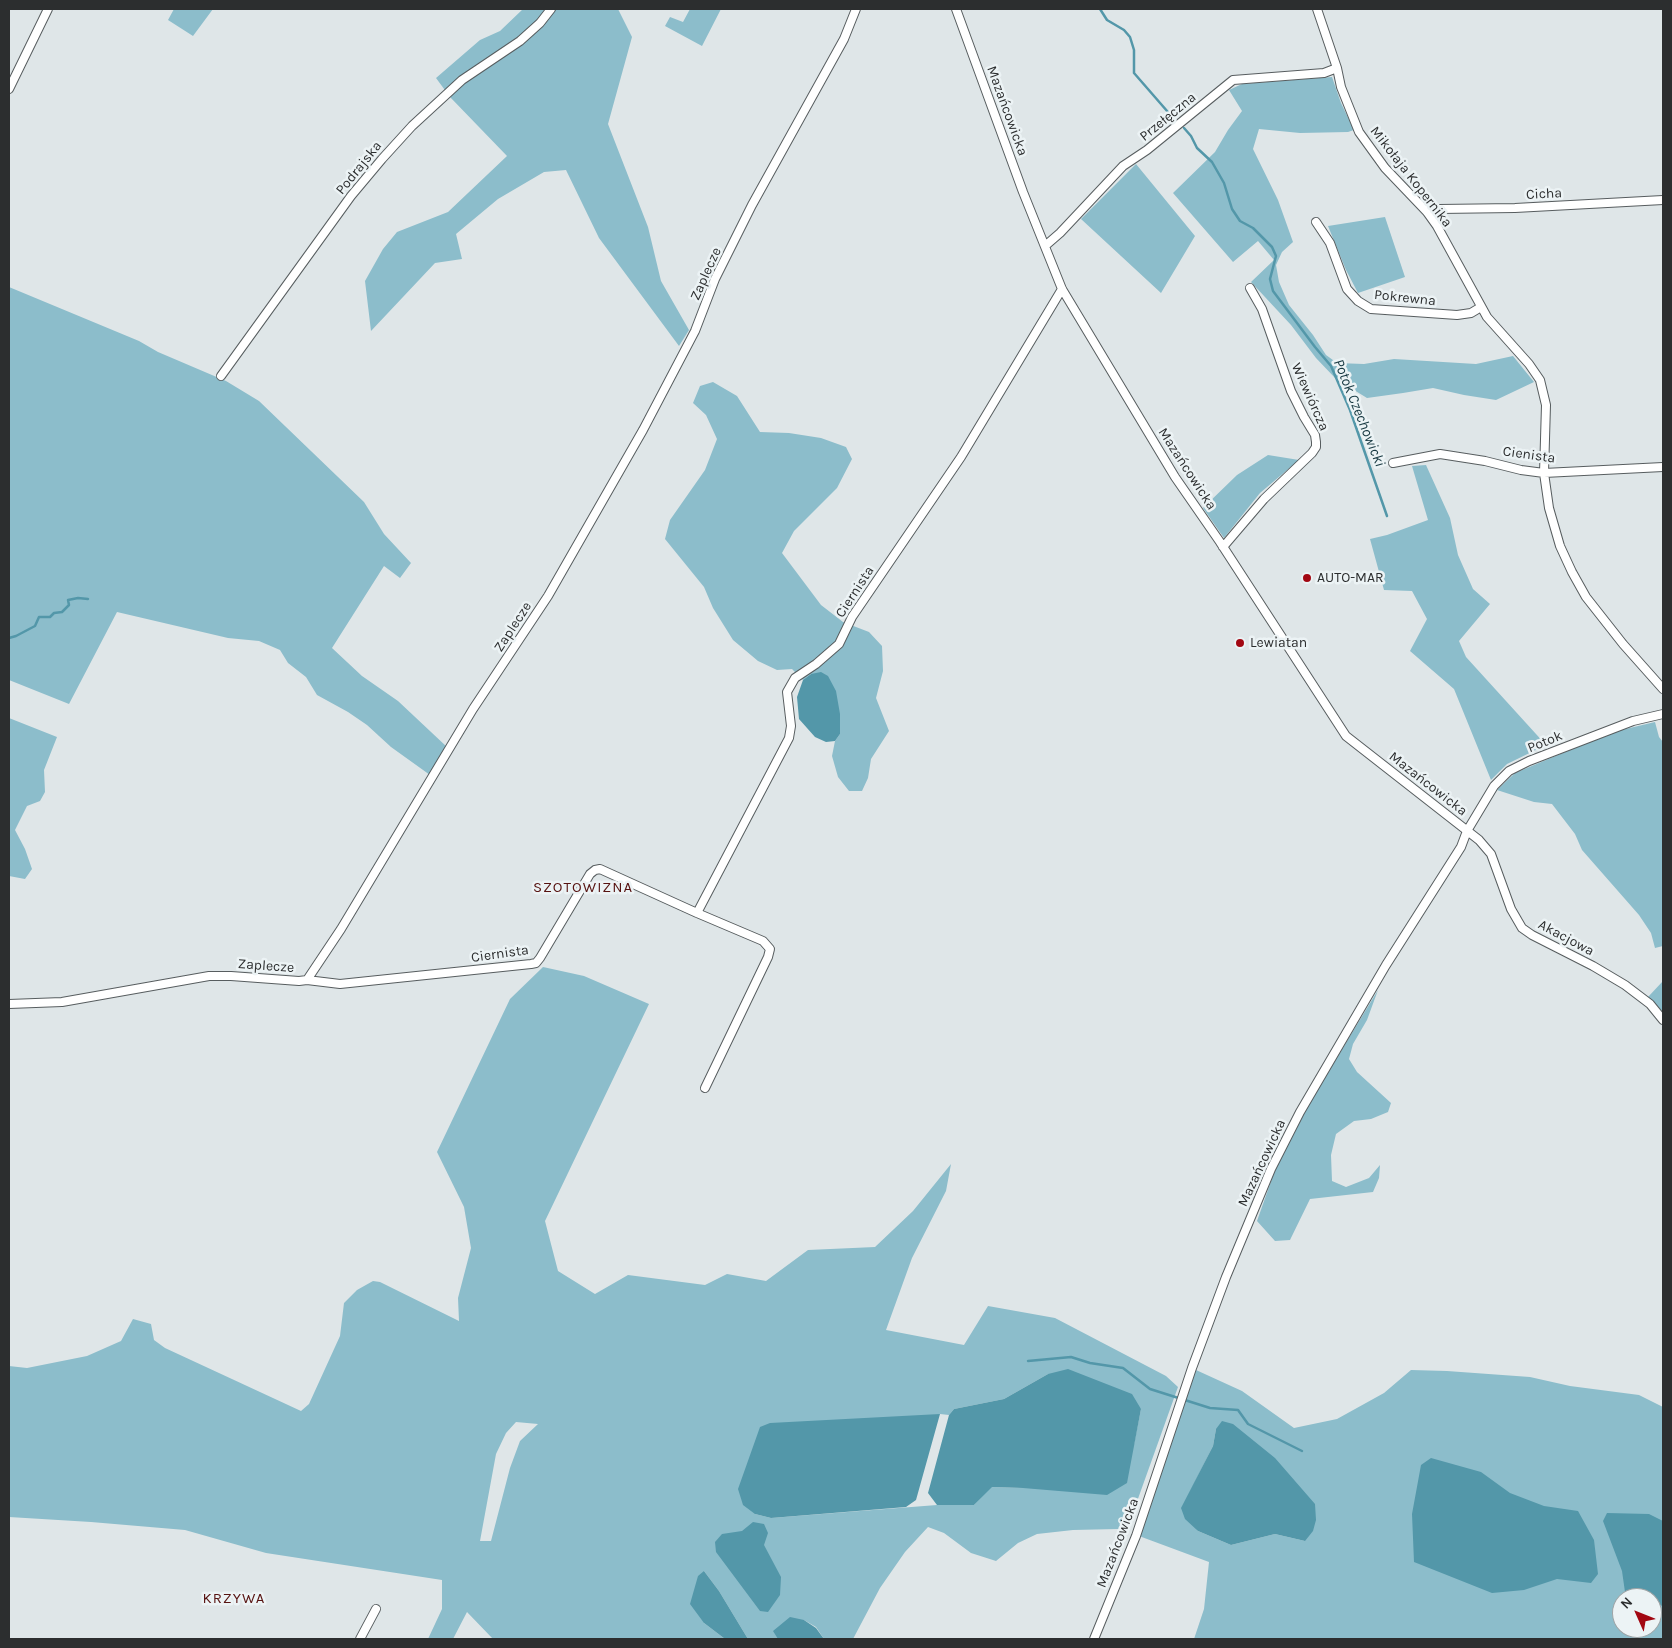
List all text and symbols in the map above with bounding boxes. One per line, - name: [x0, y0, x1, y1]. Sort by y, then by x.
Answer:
- street label: Mazańcowicka: [983, 64, 1031, 158]
- street label: Przełęczna: [1136, 89, 1200, 145]
- street label: Mikołaja Kopernika: [1366, 123, 1456, 231]
- street label: Podrajska: [332, 138, 386, 198]
- street label: Cicha: [1526, 185, 1562, 203]
- street label: Zaplecze: [687, 245, 725, 303]
- street label: Pokrewna: [1373, 286, 1437, 310]
- water label: Potok Czechowicki: [1329, 356, 1389, 470]
- street label: Wiewiórcza: [1288, 360, 1332, 434]
- street label: Mazańcowicka: [1154, 425, 1220, 513]
- street label: Cienista: [1502, 443, 1556, 467]
- street label: Ciernista: [832, 563, 878, 621]
- place label: AUTO-MAR: [1317, 570, 1384, 586]
- marker: AUTO-MAR: [1301, 572, 1313, 584]
- street label: Zaplecze: [491, 599, 535, 655]
- place label: Lewiatan: [1250, 635, 1307, 651]
- marker: Lewiatan: [1234, 637, 1246, 649]
- street label: Potok: [1525, 727, 1565, 757]
- street label: Mazańcowicka: [1386, 748, 1470, 820]
- district label: SZOTOWIZNA: [532, 879, 634, 897]
- street label: Akacjowa: [1535, 916, 1597, 960]
- street label: Ciernista: [470, 942, 530, 966]
- street label: Zaplecze: [237, 956, 295, 976]
- street label: Mazańcowicka: [1234, 1117, 1290, 1209]
- street label: Mazańcowicka: [1093, 1496, 1143, 1590]
- north arrow: [1612, 1588, 1662, 1638]
- district label: KRZYWA: [202, 1590, 266, 1608]
- text: N: [1617, 1593, 1636, 1612]

